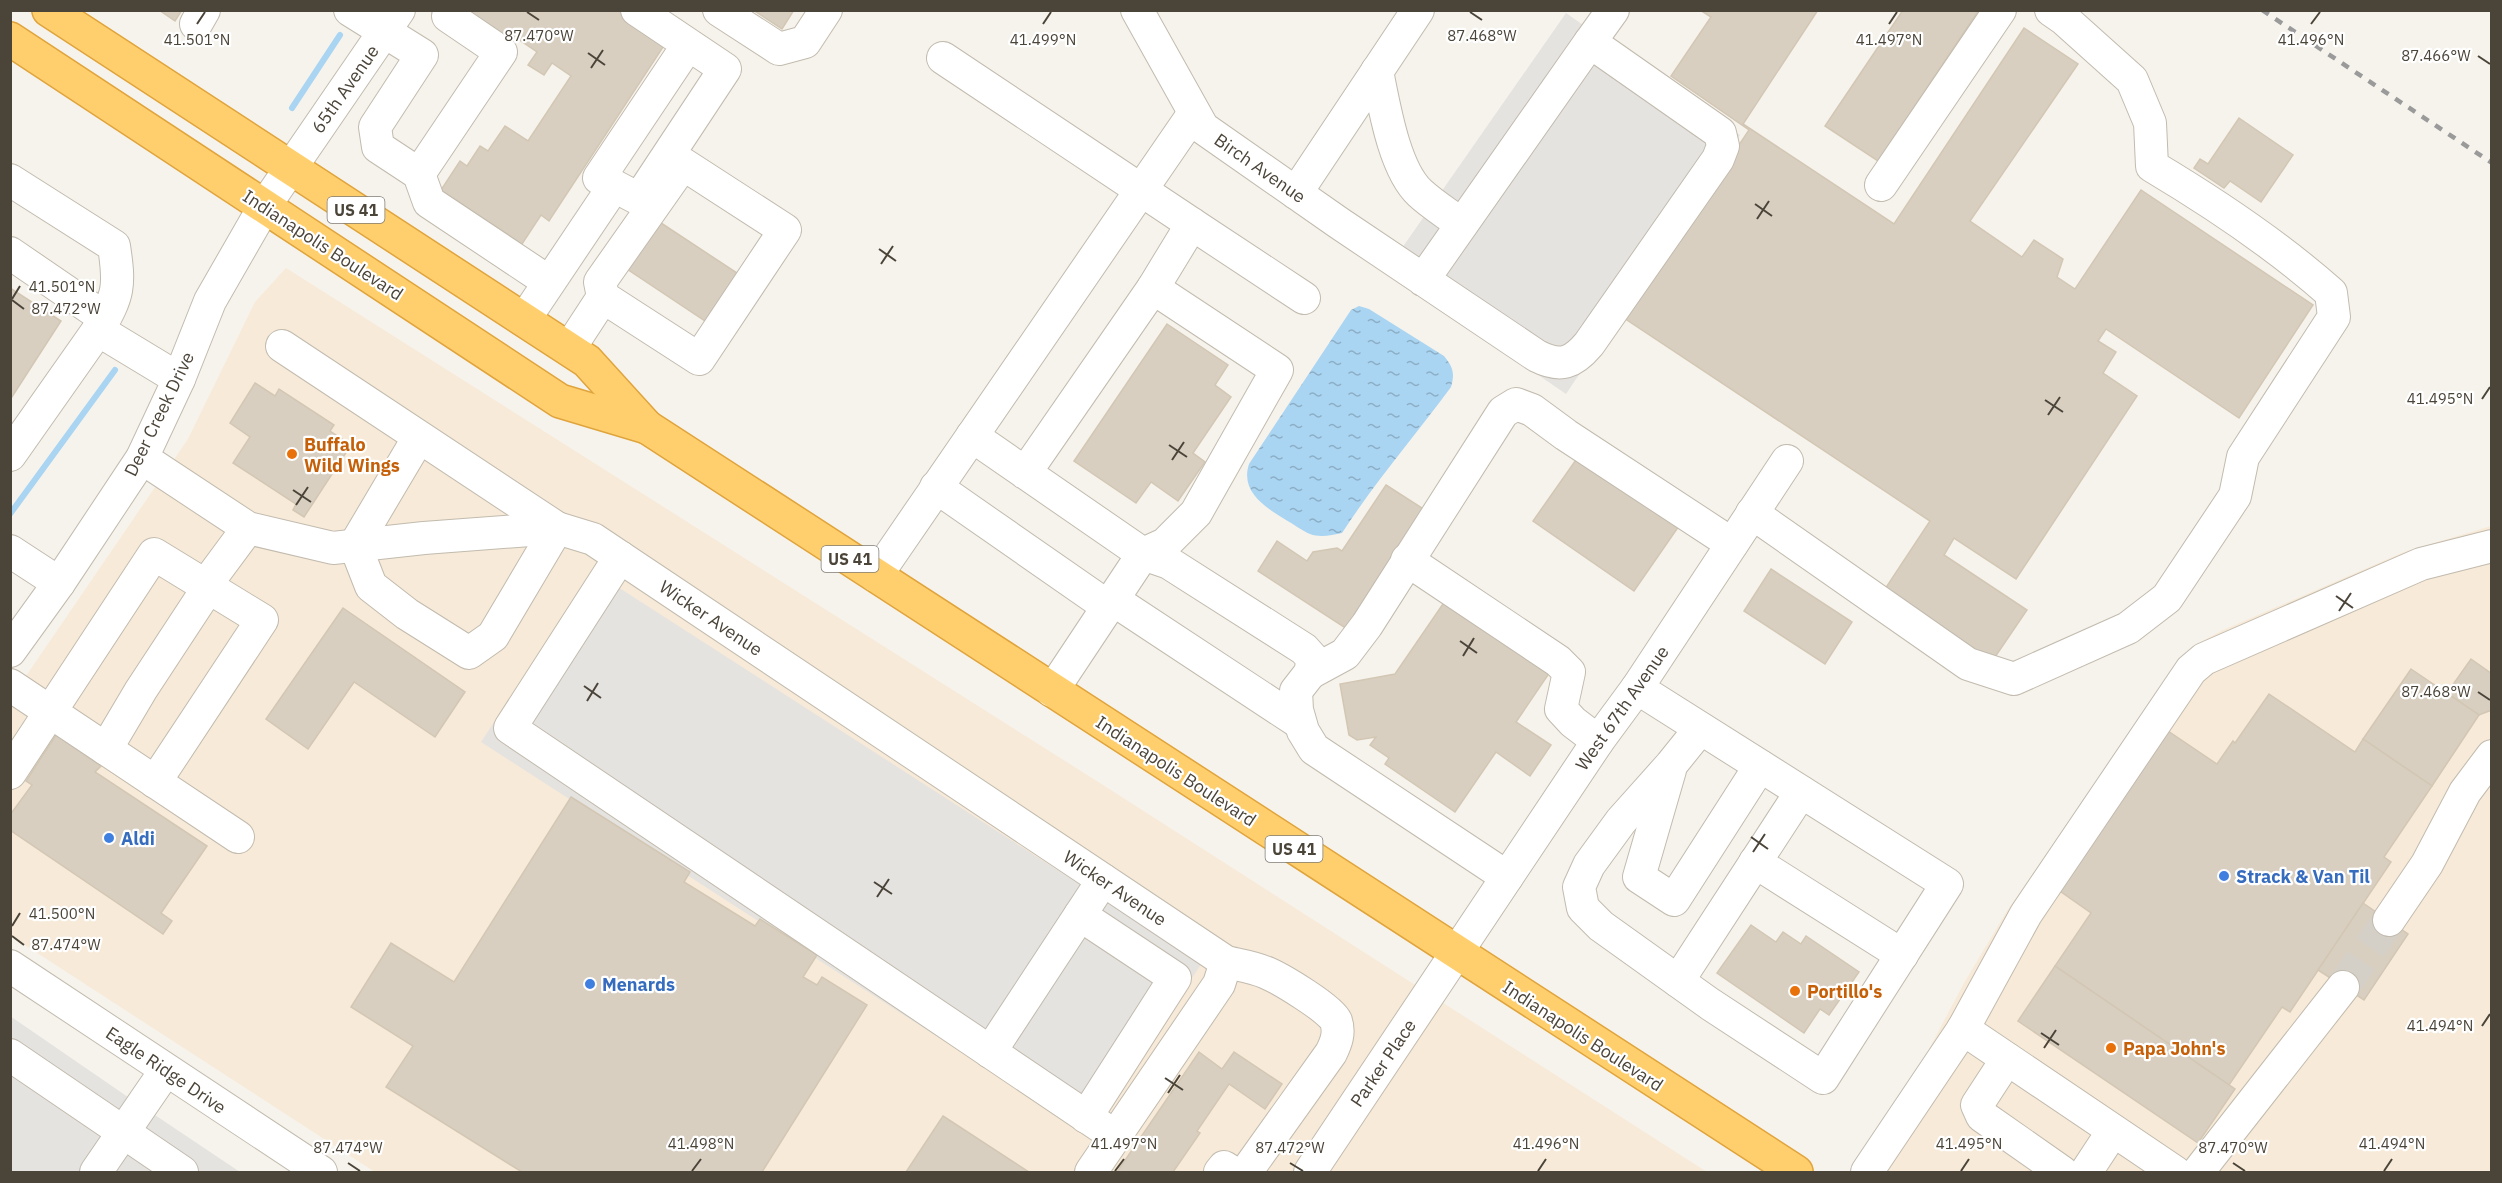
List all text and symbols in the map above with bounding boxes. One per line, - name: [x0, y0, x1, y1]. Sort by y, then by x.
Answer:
- text: 87.470°W: [504, 26, 574, 45]
- text: 87.468°W: [1447, 26, 1517, 45]
- text: 41.501°N: [164, 30, 230, 49]
- text: 41.499°N: [1010, 30, 1076, 49]
- text: 41.497°N: [1856, 30, 1922, 49]
- text: 41.496°N: [2278, 30, 2344, 49]
- street label: 65th Avenue: [306, 40, 384, 138]
- text: 87.466°W: [2401, 46, 2471, 65]
- street label: Birch Avenue: [1210, 128, 1310, 208]
- street label: Indianapolis Boulevard: [238, 185, 408, 305]
- road number: US 41: [328, 197, 385, 223]
- text: 41.501°N: [29, 277, 95, 296]
- text: 87.472°W: [31, 299, 101, 318]
- street label: Deer Creek Drive: [119, 348, 199, 480]
- text: 41.495°N: [2407, 389, 2473, 408]
- place label: Buffalo Wild Wings: [304, 433, 400, 477]
- marker: Buffalo Wild Wings: [285, 447, 299, 461]
- road number: US 41: [822, 546, 878, 572]
- street label: Wicker Avenue: [655, 575, 767, 661]
- street label: West 67th Avenue: [1570, 641, 1674, 775]
- text: 87.468°W: [2401, 682, 2471, 701]
- street label: Indianapolis Boulevard: [1091, 711, 1261, 831]
- place label: Aldi: [121, 827, 155, 850]
- marker: Aldi: [102, 831, 116, 845]
- road number: US 41: [1266, 836, 1322, 862]
- street label: Wicker Avenue: [1059, 845, 1171, 931]
- place label: Strack & Van Til: [2236, 865, 2370, 888]
- marker: Strack & Van Til: [2217, 869, 2231, 883]
- text: 41.500°N: [29, 904, 95, 923]
- text: 87.474°W: [31, 935, 101, 954]
- place label: Menards: [602, 973, 675, 996]
- street label: Indianapolis Boulevard: [1498, 976, 1668, 1096]
- marker: Menards: [583, 977, 597, 991]
- place label: Portillo's: [1807, 980, 1882, 1003]
- marker: Portillo's: [1788, 984, 1802, 998]
- street label: Parker Place: [1345, 1015, 1421, 1111]
- text: 41.494°N: [2407, 1016, 2473, 1035]
- street label: Eagle Ridge Drive: [101, 1021, 231, 1119]
- place label: Papa John's: [2123, 1037, 2226, 1060]
- marker: Papa John's: [2104, 1041, 2118, 1055]
- text: 41.498°N: [668, 1134, 734, 1153]
- text: 41.497°N: [1091, 1134, 1157, 1153]
- text: 41.496°N: [1513, 1134, 1579, 1153]
- text: 41.495°N: [1936, 1134, 2002, 1153]
- text: 41.494°N: [2359, 1134, 2425, 1153]
- text: 87.474°W: [313, 1138, 383, 1157]
- text: 87.472°W: [1255, 1138, 1325, 1157]
- text: 87.470°W: [2198, 1138, 2268, 1157]

